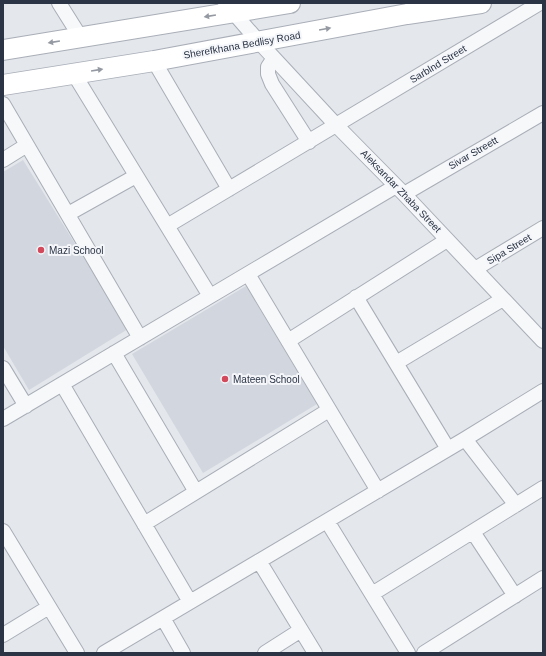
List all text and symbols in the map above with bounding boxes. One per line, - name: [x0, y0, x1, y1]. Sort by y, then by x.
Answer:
- one-way arrow: [204, 13, 216, 19]
- one-way arrow: [319, 26, 331, 32]
- street label: Sherefkhana Bedlisy Road: [183, 29, 301, 61]
- one-way arrow: [48, 39, 60, 45]
- street label: Sarblnd Street: [408, 43, 468, 85]
- one-way arrow: [91, 67, 103, 73]
- street label: Sivar Streett: [446, 134, 500, 172]
- street label: Aleksandar Zhaba Street: [359, 147, 444, 235]
- street label: Sipa Street: [485, 231, 533, 266]
- marker: Mazi School: [36, 245, 46, 255]
- place label: Mazi School: [49, 245, 103, 256]
- marker: Mateen School: [220, 374, 230, 384]
- place label: Mateen School: [233, 374, 300, 385]

